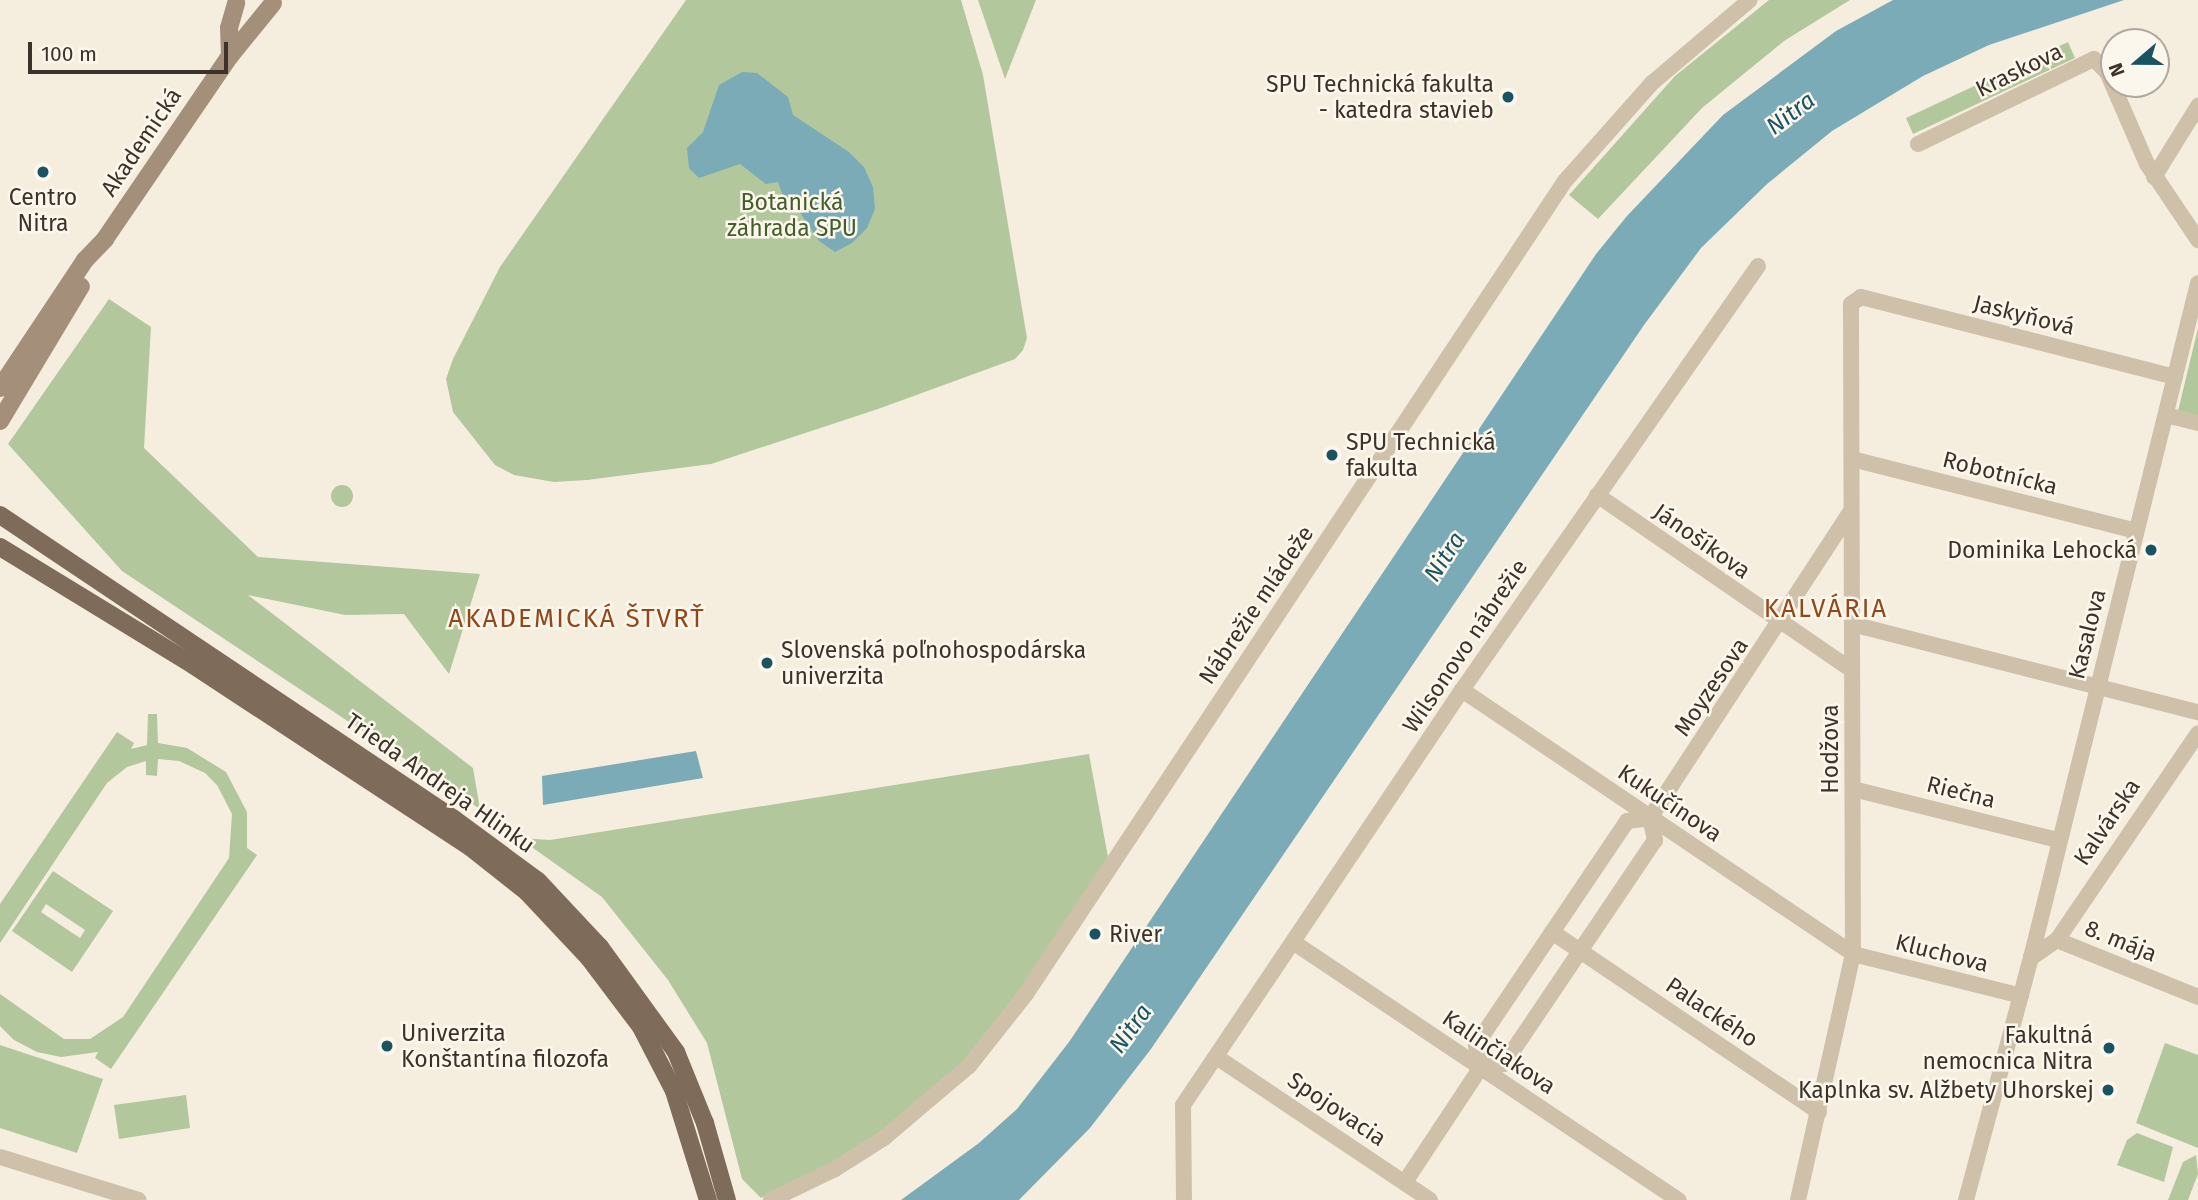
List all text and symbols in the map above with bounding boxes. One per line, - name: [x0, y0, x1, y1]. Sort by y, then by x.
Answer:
- scale bar: [32, 28, 231, 72]
- north arrow: [2100, 28, 2170, 98]
- street label: Kraskova: [1971, 37, 2067, 103]
- text: 100 m: [41, 41, 97, 67]
- text: N: [2104, 60, 2130, 80]
- place label: SPU Technická fakulta - katedra stavieb: [1266, 70, 1494, 124]
- street label: Akademická: [95, 83, 187, 201]
- water label: Nitra: [1761, 86, 1821, 142]
- marker: SPU Technická fakulta - katedra stavieb: [1500, 89, 1516, 105]
- marker: Centro Nitra: [35, 164, 51, 180]
- place label: Centro Nitra: [9, 183, 77, 237]
- park label: Botanická záhrada SPU: [727, 188, 857, 242]
- street label: Jaskyňová: [1970, 289, 2078, 341]
- place label: SPU Technická fakulta: [1346, 428, 1496, 482]
- street label: Robotnícka: [1940, 445, 2060, 501]
- marker: SPU Technická fakulta: [1324, 447, 1340, 463]
- street label: Jánošíkova: [1648, 497, 1756, 585]
- street label: Nábrežie mládeže: [1193, 521, 1319, 689]
- water label: Nitra: [1418, 527, 1472, 587]
- place label: Dominika Lehocká: [1947, 536, 2137, 564]
- marker: Dominika Lehocká: [2143, 542, 2159, 558]
- street label: Wilsonovo nábrežie: [1397, 554, 1533, 738]
- street label: Kasalova: [2062, 586, 2112, 682]
- district label: KALVÁRIA: [1765, 593, 1887, 625]
- district label: AKADEMICKÁ ŠTVRŤ: [450, 603, 704, 635]
- street label: Moyzesova: [1668, 633, 1754, 741]
- place label: Slovenská poľnohospodárska univerzita: [781, 636, 1086, 690]
- marker: Slovenská poľnohospodárska univerzita: [759, 655, 775, 671]
- street label: Hodžova: [1816, 704, 1844, 794]
- street label: Trieda Andreja Hlinku: [340, 707, 540, 859]
- street label: Kukučínova: [1613, 758, 1727, 848]
- street label: Riečna: [1924, 770, 1998, 814]
- street label: Kalvárska: [2068, 773, 2146, 871]
- street label: 8. mája: [2081, 914, 2161, 968]
- place label: River: [1109, 920, 1162, 948]
- marker: River: [1087, 926, 1103, 942]
- street label: Kluchova: [1893, 928, 1991, 978]
- street label: Palackého: [1661, 971, 1763, 1053]
- water label: Nitra: [1104, 999, 1158, 1059]
- street label: Kalinčiakova: [1437, 1004, 1561, 1100]
- place label: Univerzita Konštantína filozofa: [401, 1019, 609, 1073]
- place label: Fakultná nemocnica Nitra: [1922, 1021, 2093, 1075]
- marker: Univerzita Konštantína filozofa: [379, 1038, 395, 1054]
- marker: Fakultná nemocnica Nitra: [2099, 1038, 2119, 1058]
- street label: Spojovacia: [1283, 1066, 1391, 1152]
- place label: Kaplnka sv. Alžbety Uhorskej: [1798, 1076, 2094, 1104]
- marker: Kaplnka sv. Alžbety Uhorskej: [2100, 1082, 2116, 1098]

